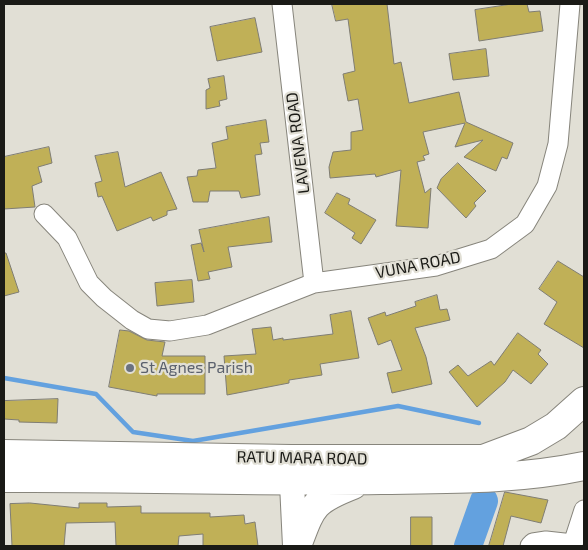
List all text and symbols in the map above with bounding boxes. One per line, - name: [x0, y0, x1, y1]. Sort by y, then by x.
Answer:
- street label: LAVENA ROAD: [282, 91, 314, 195]
- street label: VUNA ROAD: [374, 247, 462, 283]
- place label: St Agnes Parish: [140, 358, 253, 378]
- marker: St Agnes Parish: [124, 362, 136, 374]
- street label: RATU MARA ROAD: [236, 447, 368, 469]

